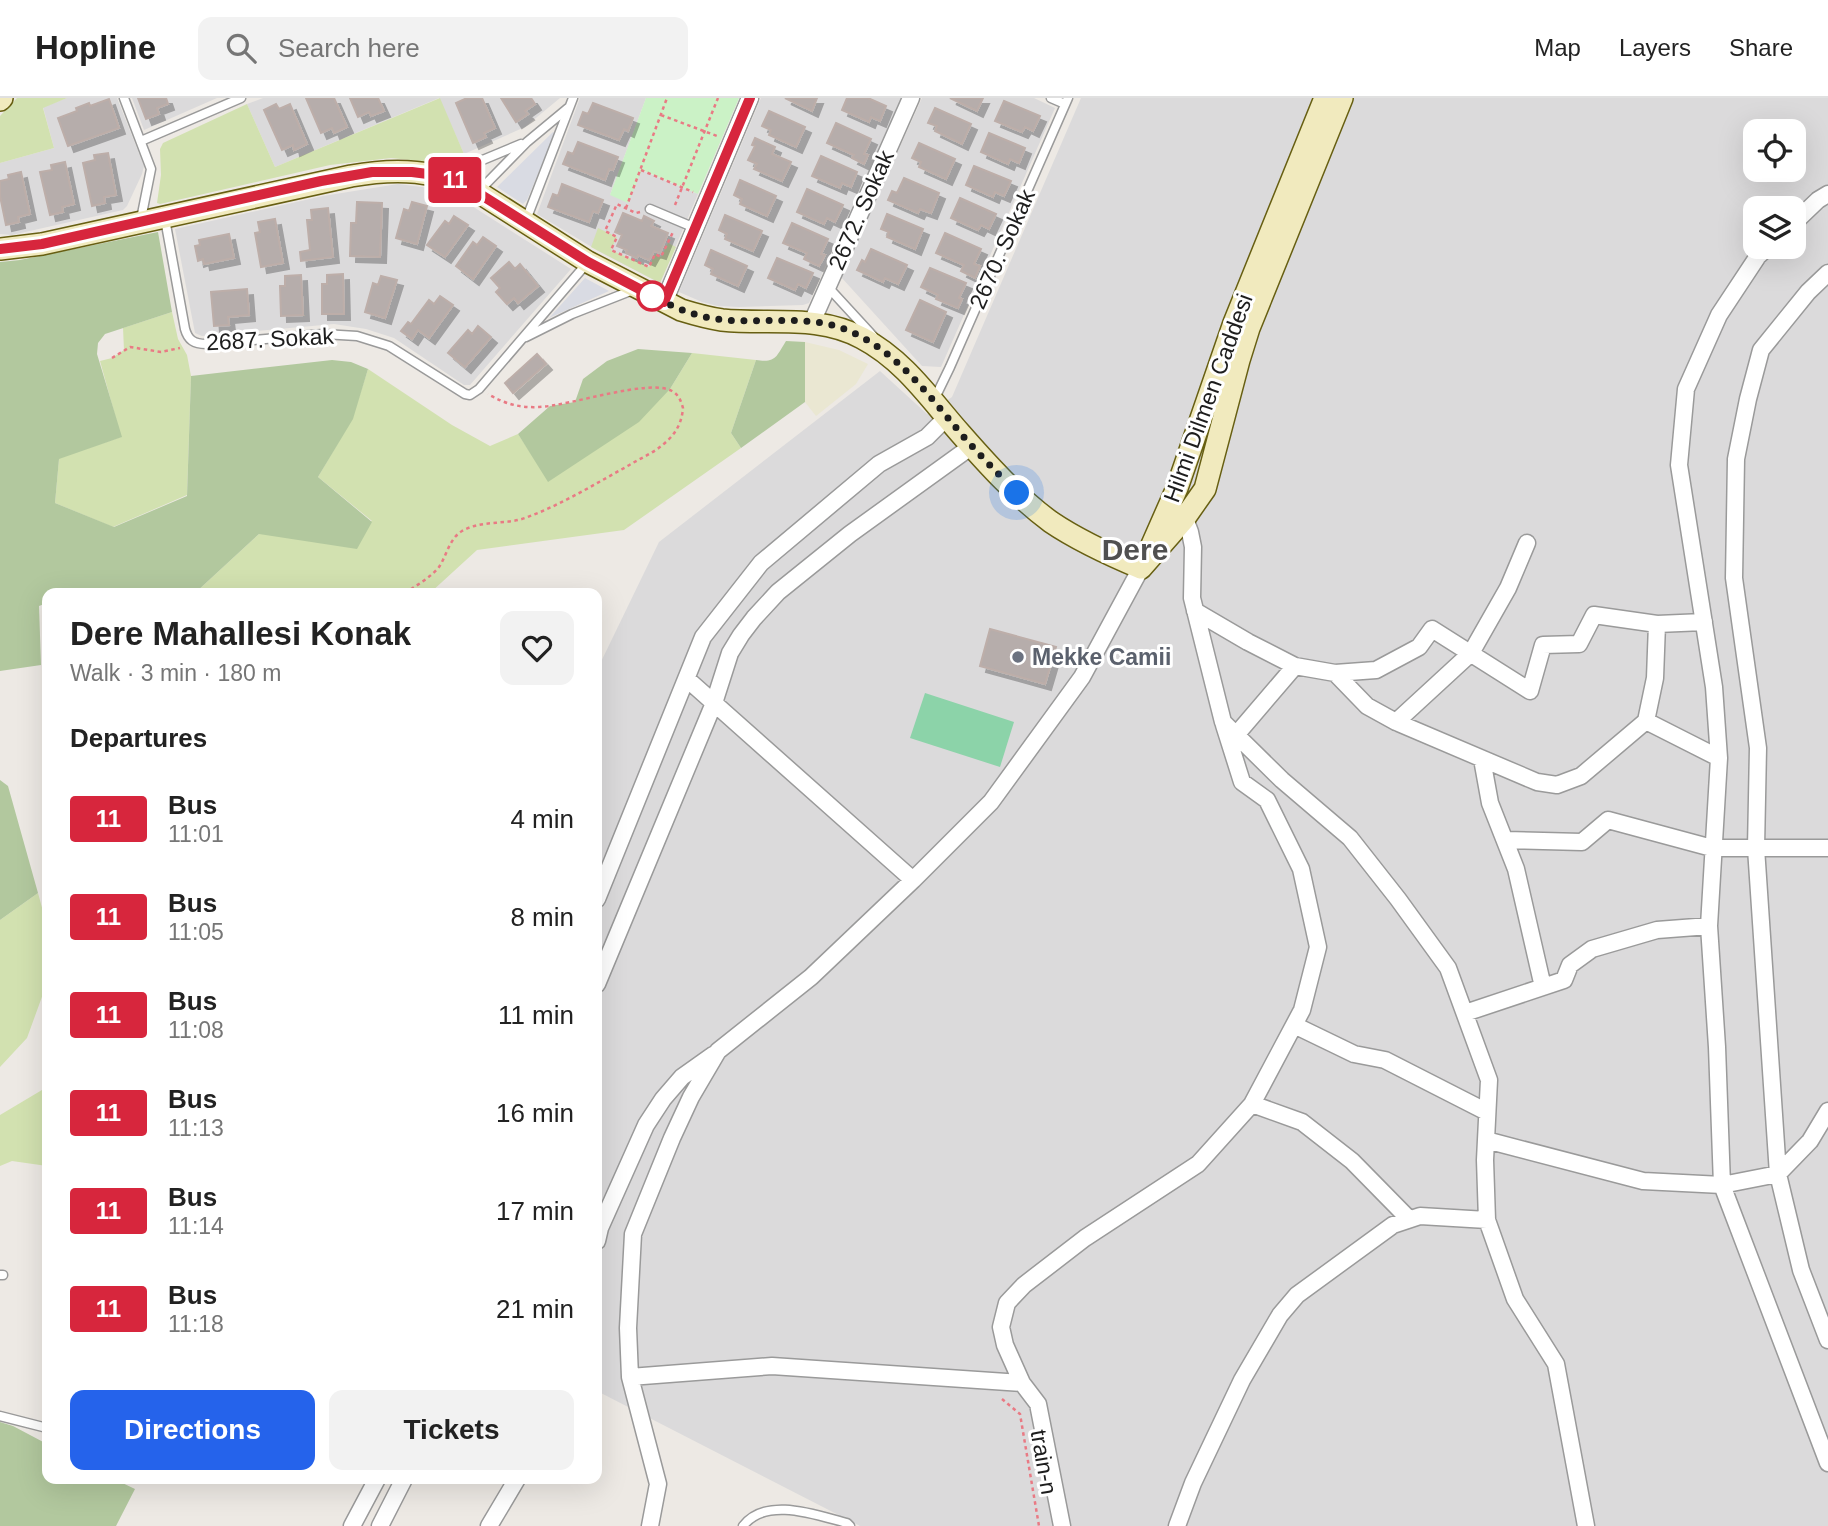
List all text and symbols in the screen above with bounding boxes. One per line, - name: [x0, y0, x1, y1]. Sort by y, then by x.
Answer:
- search box: [198, 17, 688, 80]
- text: Hopline: [35, 29, 156, 66]
- icon: search: [222, 29, 260, 67]
- text: Search here: [278, 33, 420, 63]
- text: Map: [1534, 34, 1581, 61]
- text: Layers: [1619, 34, 1691, 61]
- text: Share: [1729, 34, 1793, 61]
- map controls: [1743, 119, 1806, 259]
- button: locate: [1743, 119, 1806, 182]
- street label: 2672. Sokak: [823, 146, 899, 274]
- line badge: 11: [424, 157, 486, 203]
- text: 11: [442, 166, 468, 193]
- street label: 2670. Sokak: [964, 185, 1040, 313]
- button: layers: [1743, 196, 1806, 259]
- unlabelled marker: [637, 281, 667, 311]
- street label: Hilmi Dilmen Caddesi: [1158, 290, 1258, 506]
- street label: 2687. Sokak: [205, 323, 335, 355]
- your location: [999, 475, 1034, 510]
- district label: Dere: [1102, 533, 1168, 566]
- button: heart: [500, 611, 574, 685]
- text: Dere Mahallesi Konak: [70, 615, 411, 652]
- place label: Mekke Camii: [1032, 644, 1171, 670]
- marker: Mekke Camii: [1010, 649, 1026, 665]
- text: Walk · 3 min · 180 m: [70, 660, 281, 686]
- text: Departures: [70, 723, 207, 753]
- text: Bus: [168, 790, 217, 820]
- text: 4 min: [510, 804, 574, 834]
- text: 11: [96, 805, 121, 832]
- text: 11:01: [168, 821, 224, 847]
- text: Bus: [168, 888, 217, 918]
- text: 8 min: [510, 902, 574, 932]
- text: 11: [96, 903, 121, 930]
- text: 11:05: [168, 919, 224, 945]
- text: Bus: [168, 986, 217, 1016]
- text: 11 min: [498, 1000, 574, 1030]
- text: 11: [96, 1001, 121, 1028]
- text: 11:08: [168, 1017, 224, 1043]
- text: Bus: [168, 1084, 217, 1114]
- text: 16 min: [496, 1098, 574, 1128]
- text: 11: [96, 1099, 121, 1126]
- text: 11:13: [168, 1115, 224, 1141]
- text: Bus: [168, 1182, 217, 1212]
- text: 17 min: [496, 1196, 574, 1226]
- text: 11: [96, 1197, 121, 1224]
- text: 11:14: [168, 1213, 224, 1239]
- text: Bus: [168, 1280, 217, 1310]
- text: 21 min: [496, 1294, 574, 1324]
- text: 11: [96, 1295, 121, 1322]
- text: 11:18: [168, 1311, 224, 1337]
- button: Directions: [70, 1390, 315, 1470]
- button: Tickets: [329, 1390, 574, 1470]
- street label: train-n: [1026, 1428, 1062, 1496]

